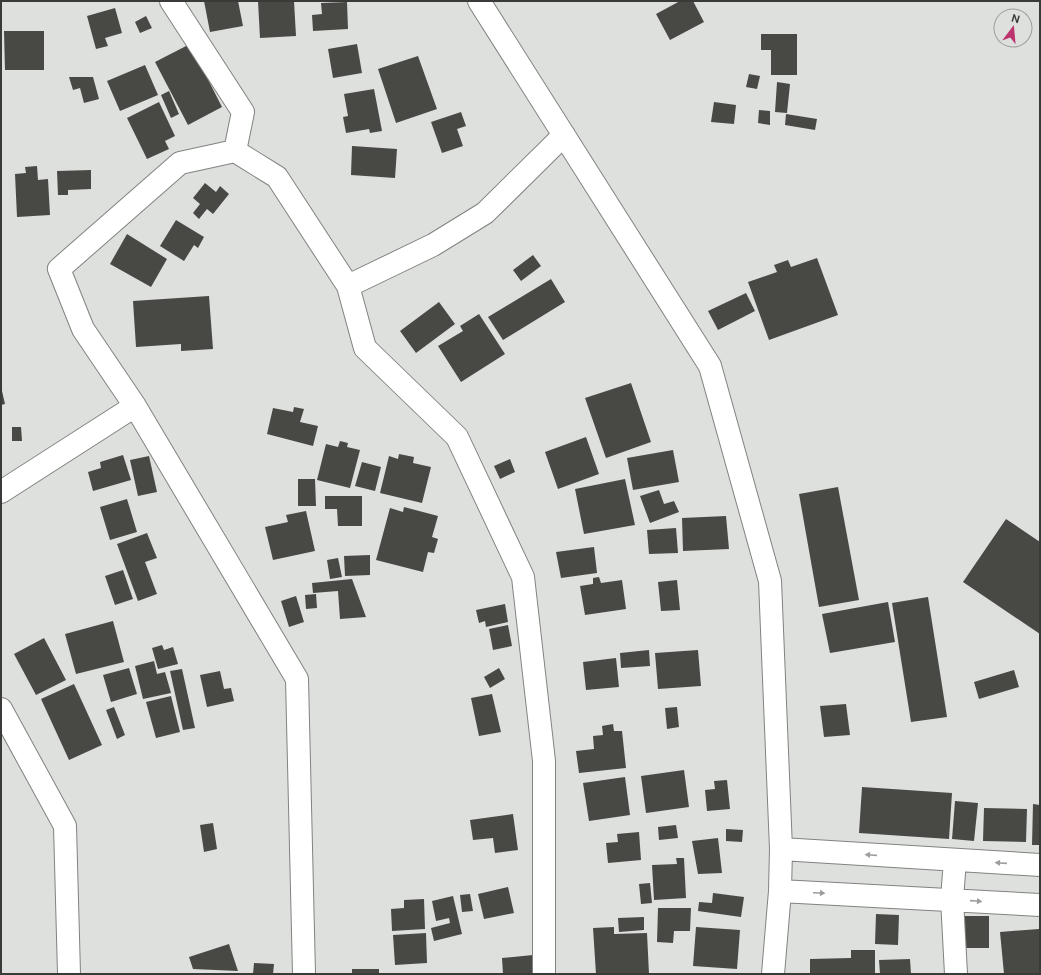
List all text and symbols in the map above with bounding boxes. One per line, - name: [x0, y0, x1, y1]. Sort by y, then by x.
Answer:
- north arrow: [993, 8, 1033, 48]
- text: N: [1010, 11, 1022, 26]
- one-way arrow: [865, 851, 877, 858]
- one-way arrow: [995, 859, 1007, 866]
- one-way arrow: [813, 889, 825, 896]
- one-way arrow: [970, 897, 982, 904]

